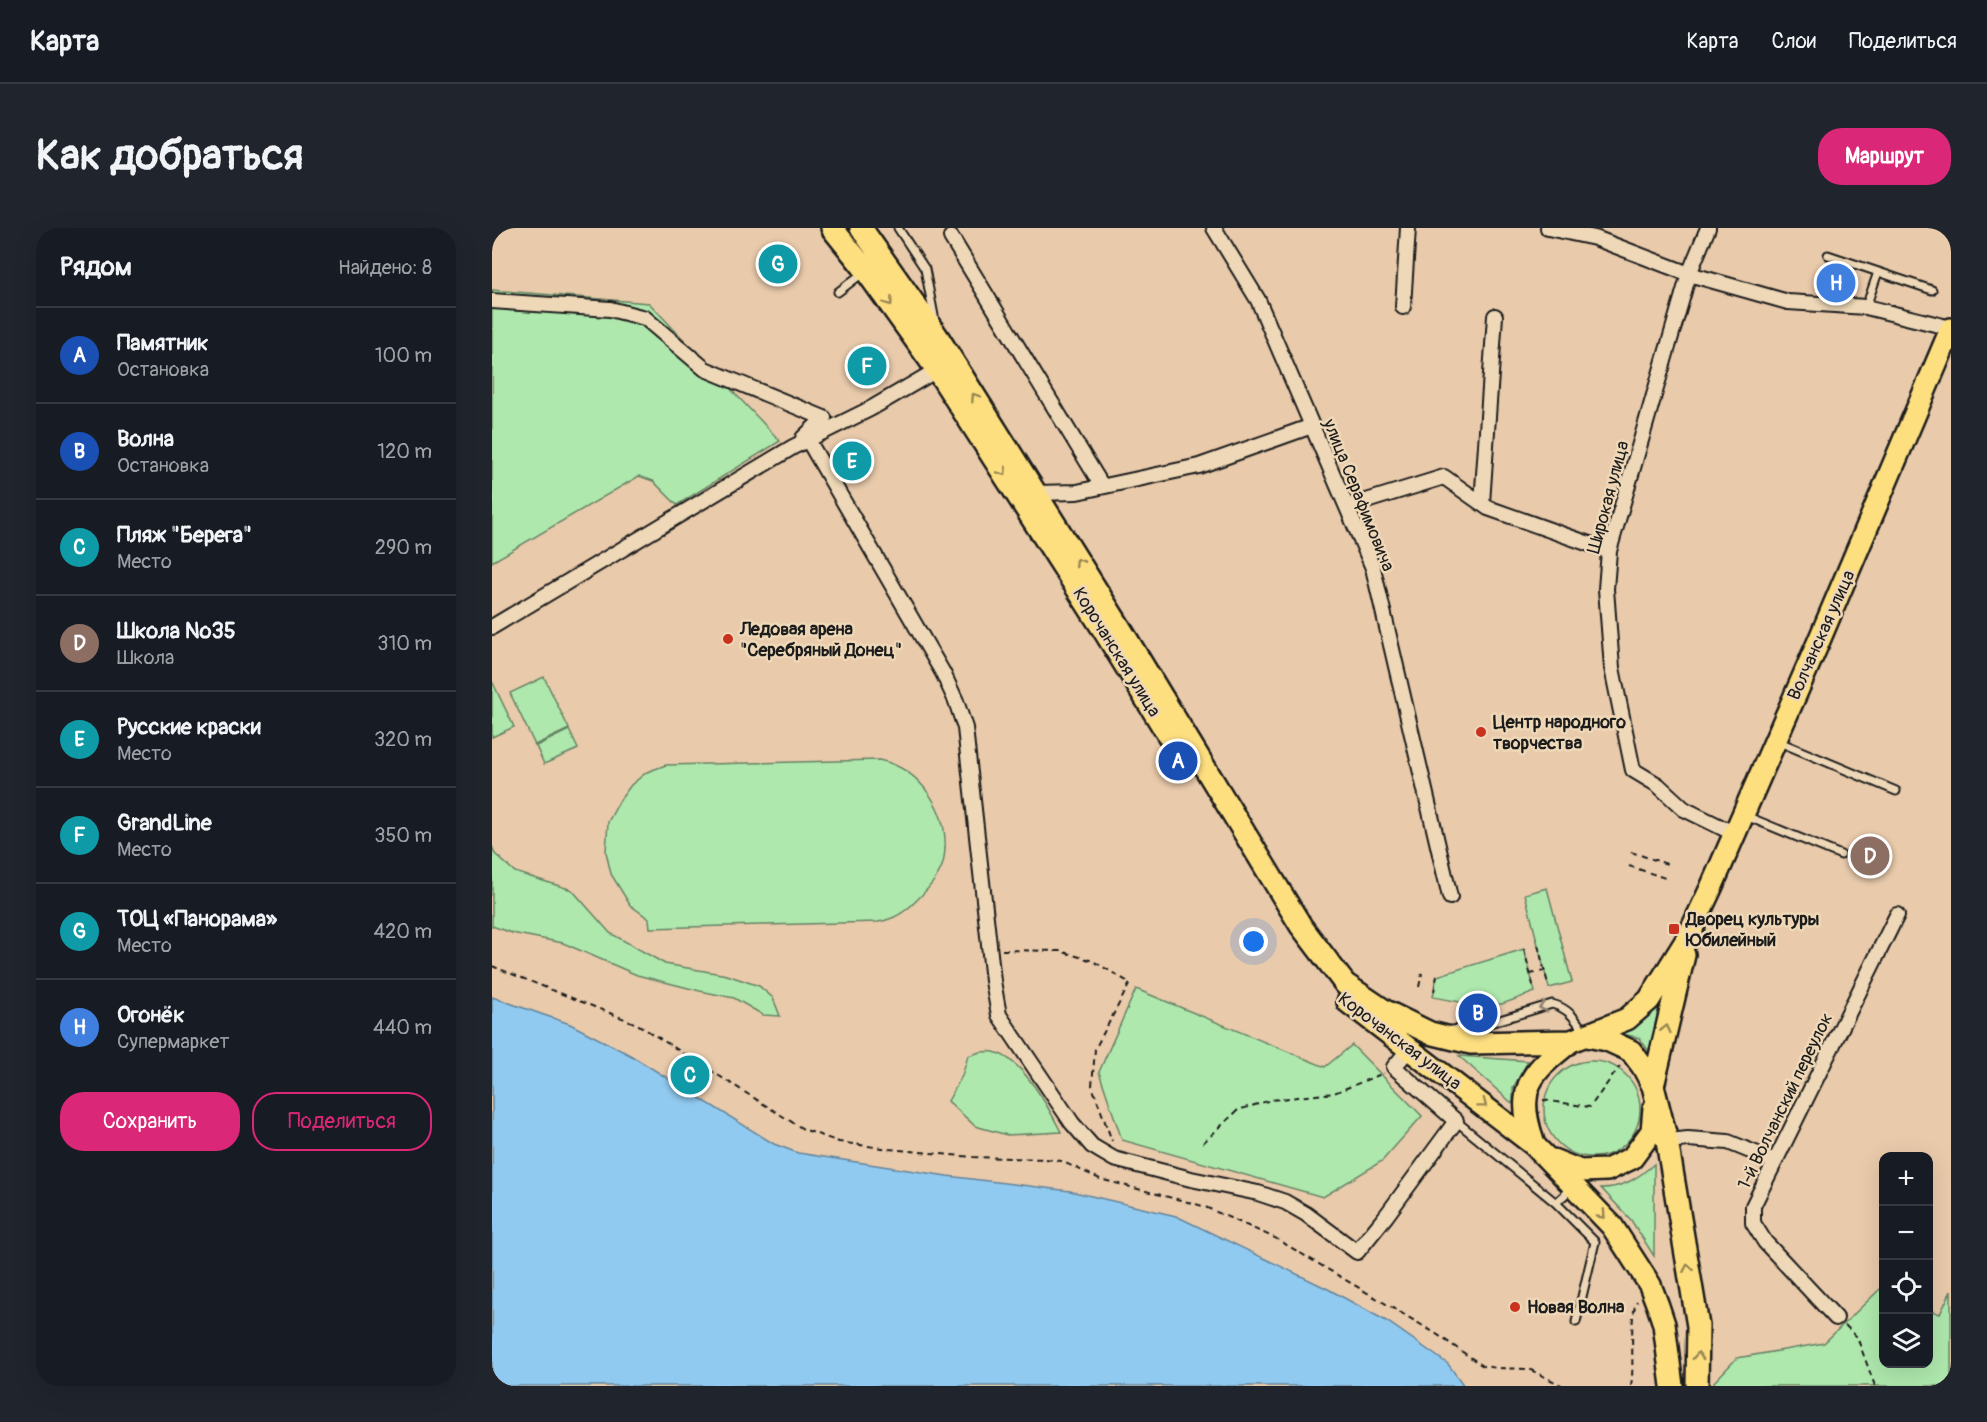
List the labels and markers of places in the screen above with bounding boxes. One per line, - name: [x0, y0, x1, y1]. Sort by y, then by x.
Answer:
- pin: G: [758, 242, 798, 286]
- pin: H: [1816, 260, 1856, 306]
- pin: F: [848, 344, 886, 388]
- pin: E: [832, 438, 872, 484]
- place label: Ледовая арена "Серебряный Донец": [739, 618, 902, 662]
- marker: Ледовая арена "Серебряный Донец": [721, 632, 735, 646]
- place label: Центр народного творчества: [1493, 711, 1626, 755]
- marker: Центр народного творчества: [1474, 725, 1488, 739]
- pin: A: [1158, 738, 1198, 784]
- pin: D: [1850, 834, 1890, 878]
- place label: Дворец культуры Юбилейный: [1685, 908, 1819, 952]
- marker: Дворец культуры Юбилейный: [1667, 922, 1681, 936]
- pin: B: [1458, 990, 1498, 1036]
- pin: C: [670, 1052, 710, 1098]
- place label: Новая Волна: [1527, 1296, 1625, 1319]
- marker: Новая Волна: [1508, 1300, 1522, 1314]

